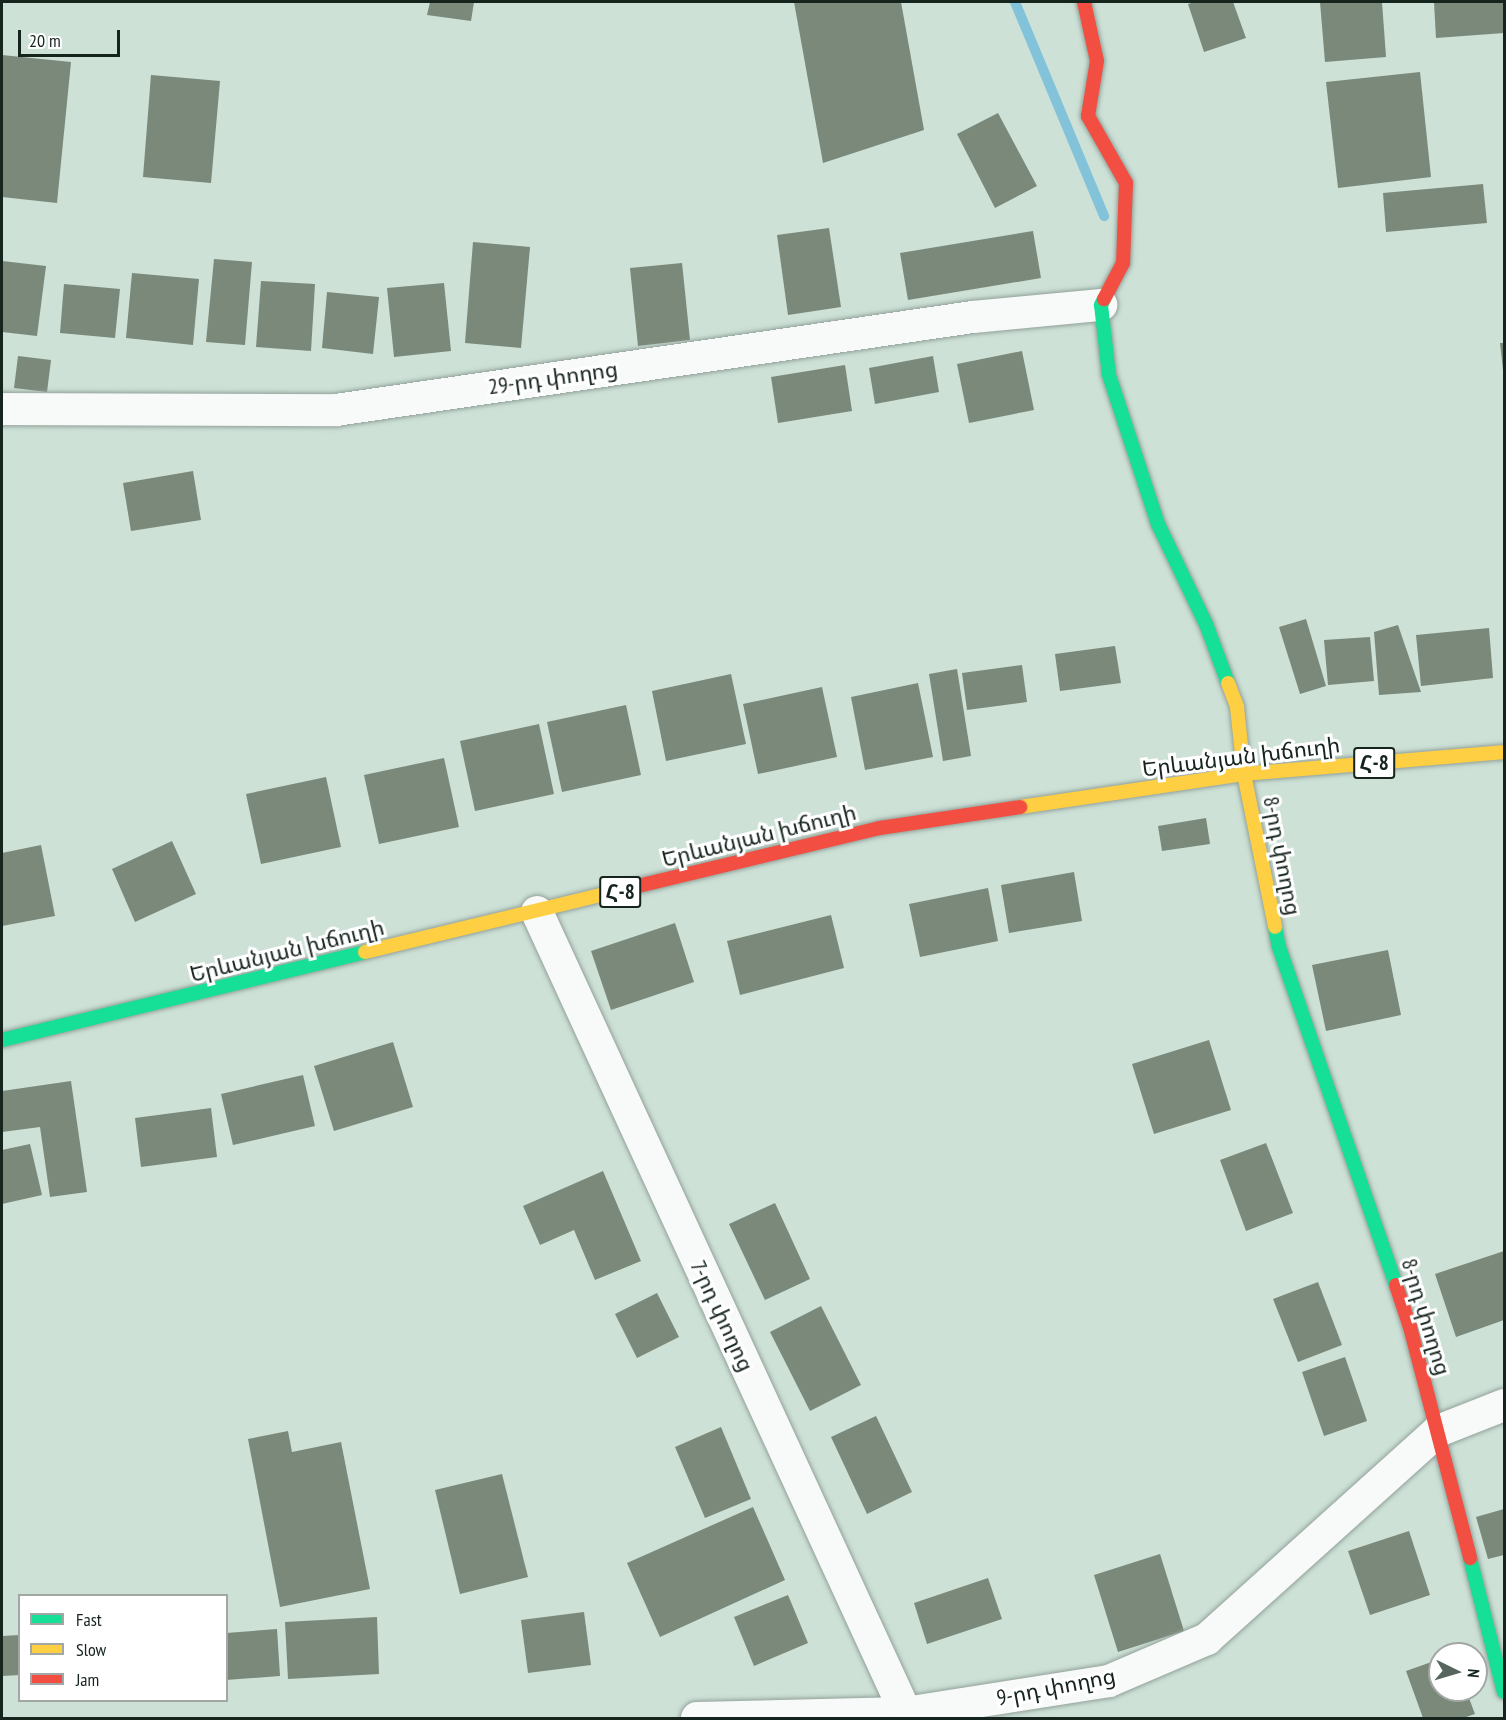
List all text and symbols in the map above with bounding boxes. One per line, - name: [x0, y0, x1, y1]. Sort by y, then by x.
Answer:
- scale bar: [21, 18, 123, 56]
- text: 20 m: [29, 29, 61, 52]
- street label: 29-րդ փողոց: [486, 356, 620, 400]
- street label: Երևանյան խճուղի: [1140, 732, 1342, 782]
- road number: Հ-8: [1353, 745, 1395, 781]
- street label: 8-րդ փողոց: [1258, 794, 1306, 918]
- street label: Երևանյան խճուղի: [659, 799, 859, 873]
- road number: Հ-8: [599, 874, 641, 910]
- street label: Երևանյան խճուղի: [187, 914, 387, 988]
- street label: 8-րդ փողոց: [1396, 1255, 1456, 1379]
- street label: 7-րդ փողոց: [685, 1256, 759, 1376]
- legend: [18, 1594, 228, 1702]
- text: Fast: [76, 1608, 102, 1631]
- text: Slow: [76, 1638, 106, 1661]
- north arrow: [1428, 1642, 1488, 1702]
- street label: 9-րդ փողոց: [994, 1663, 1118, 1711]
- text: Jam: [76, 1668, 99, 1691]
- text: N: [1464, 1668, 1484, 1679]

